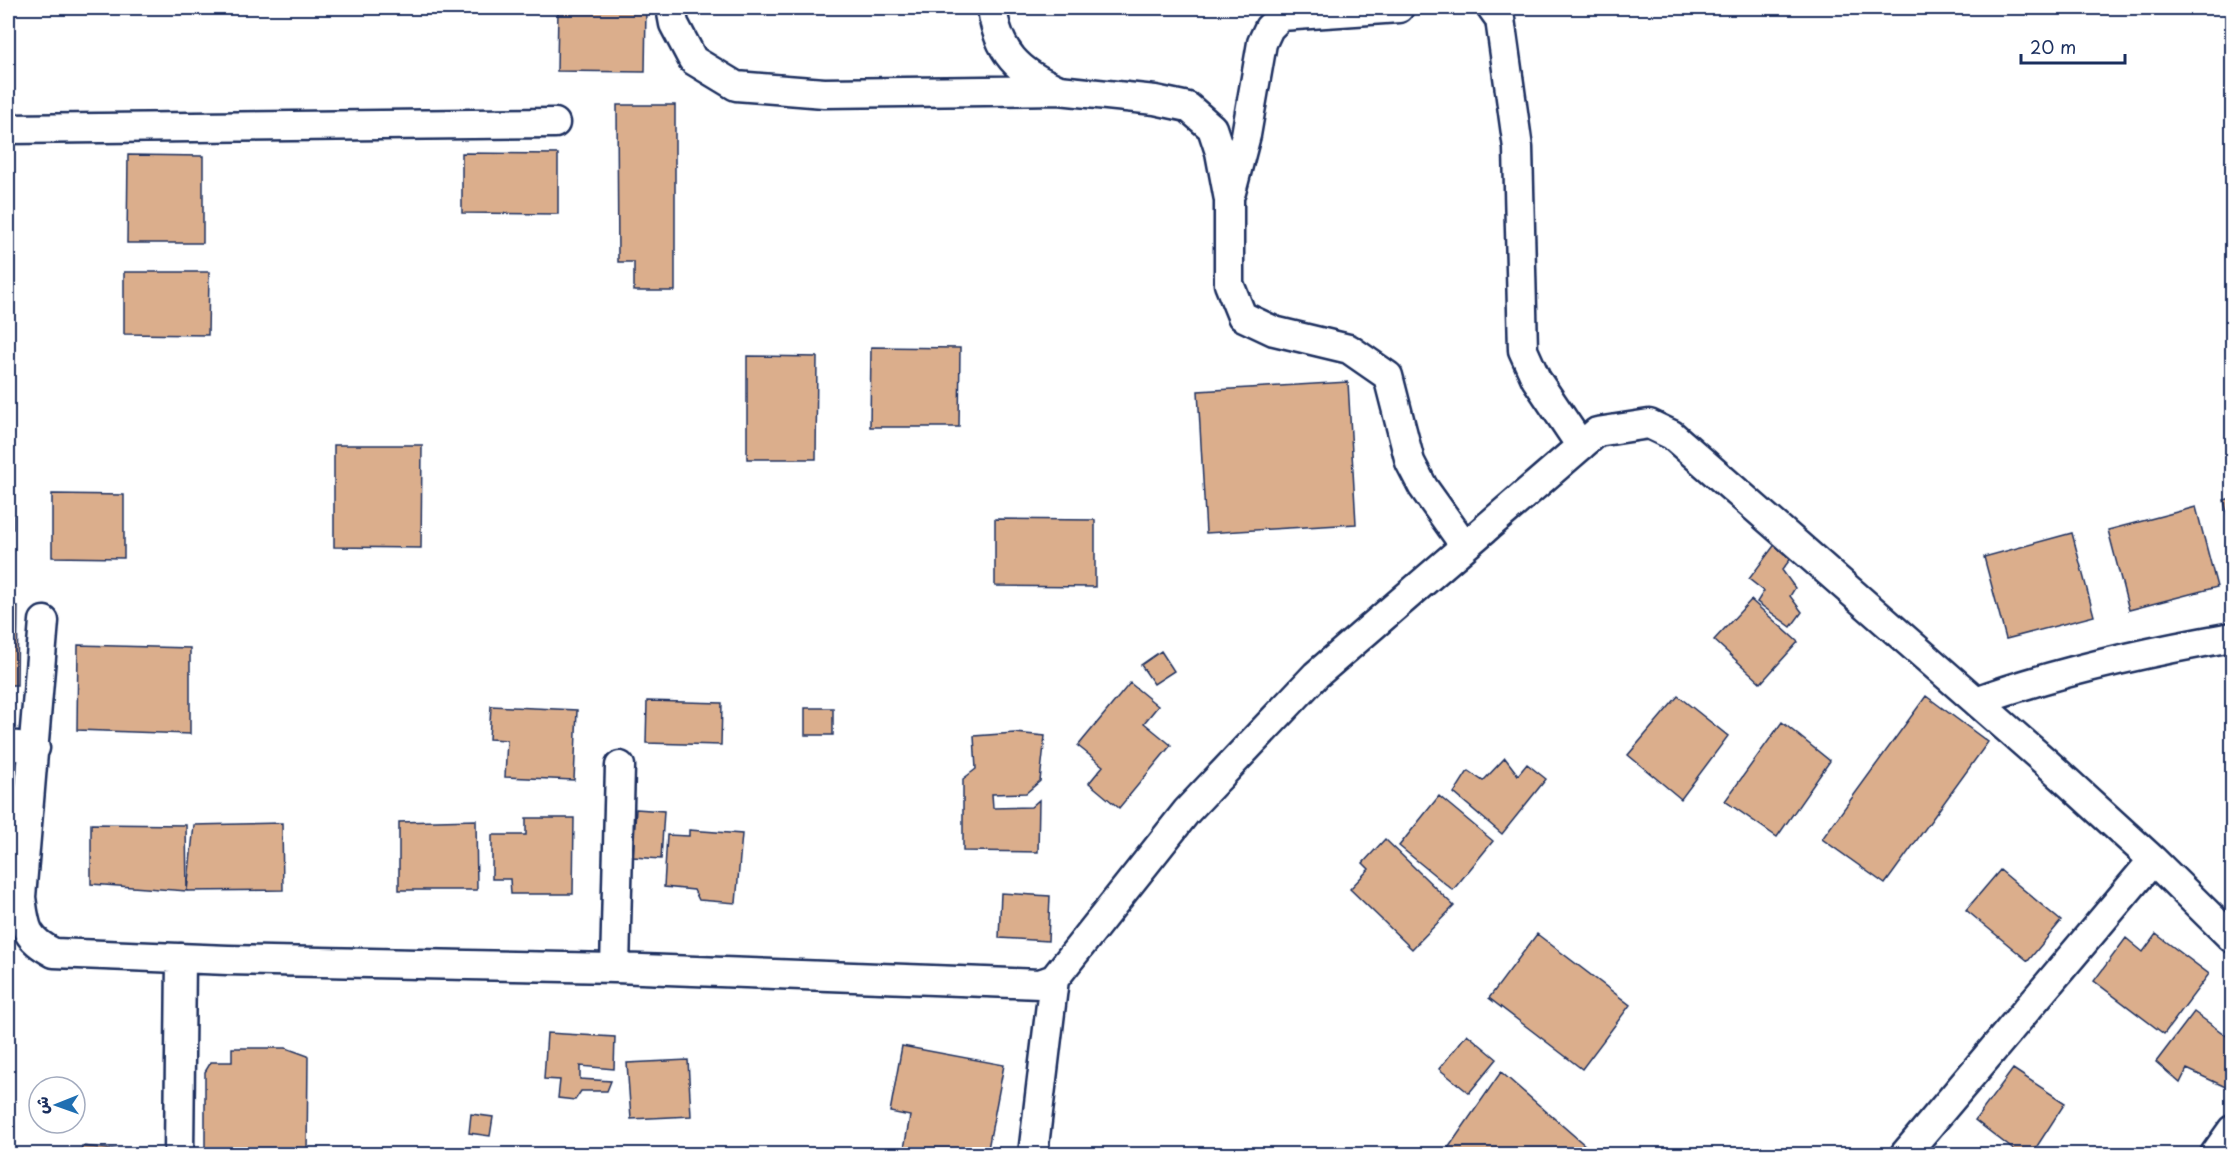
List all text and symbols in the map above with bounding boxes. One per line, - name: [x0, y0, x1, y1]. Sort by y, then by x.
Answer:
- scale bar: [2021, 27, 2124, 65]
- text: 20 m: [2030, 33, 2076, 60]
- north arrow: [27, 1075, 87, 1135]
- text: ش: [29, 1096, 53, 1114]

